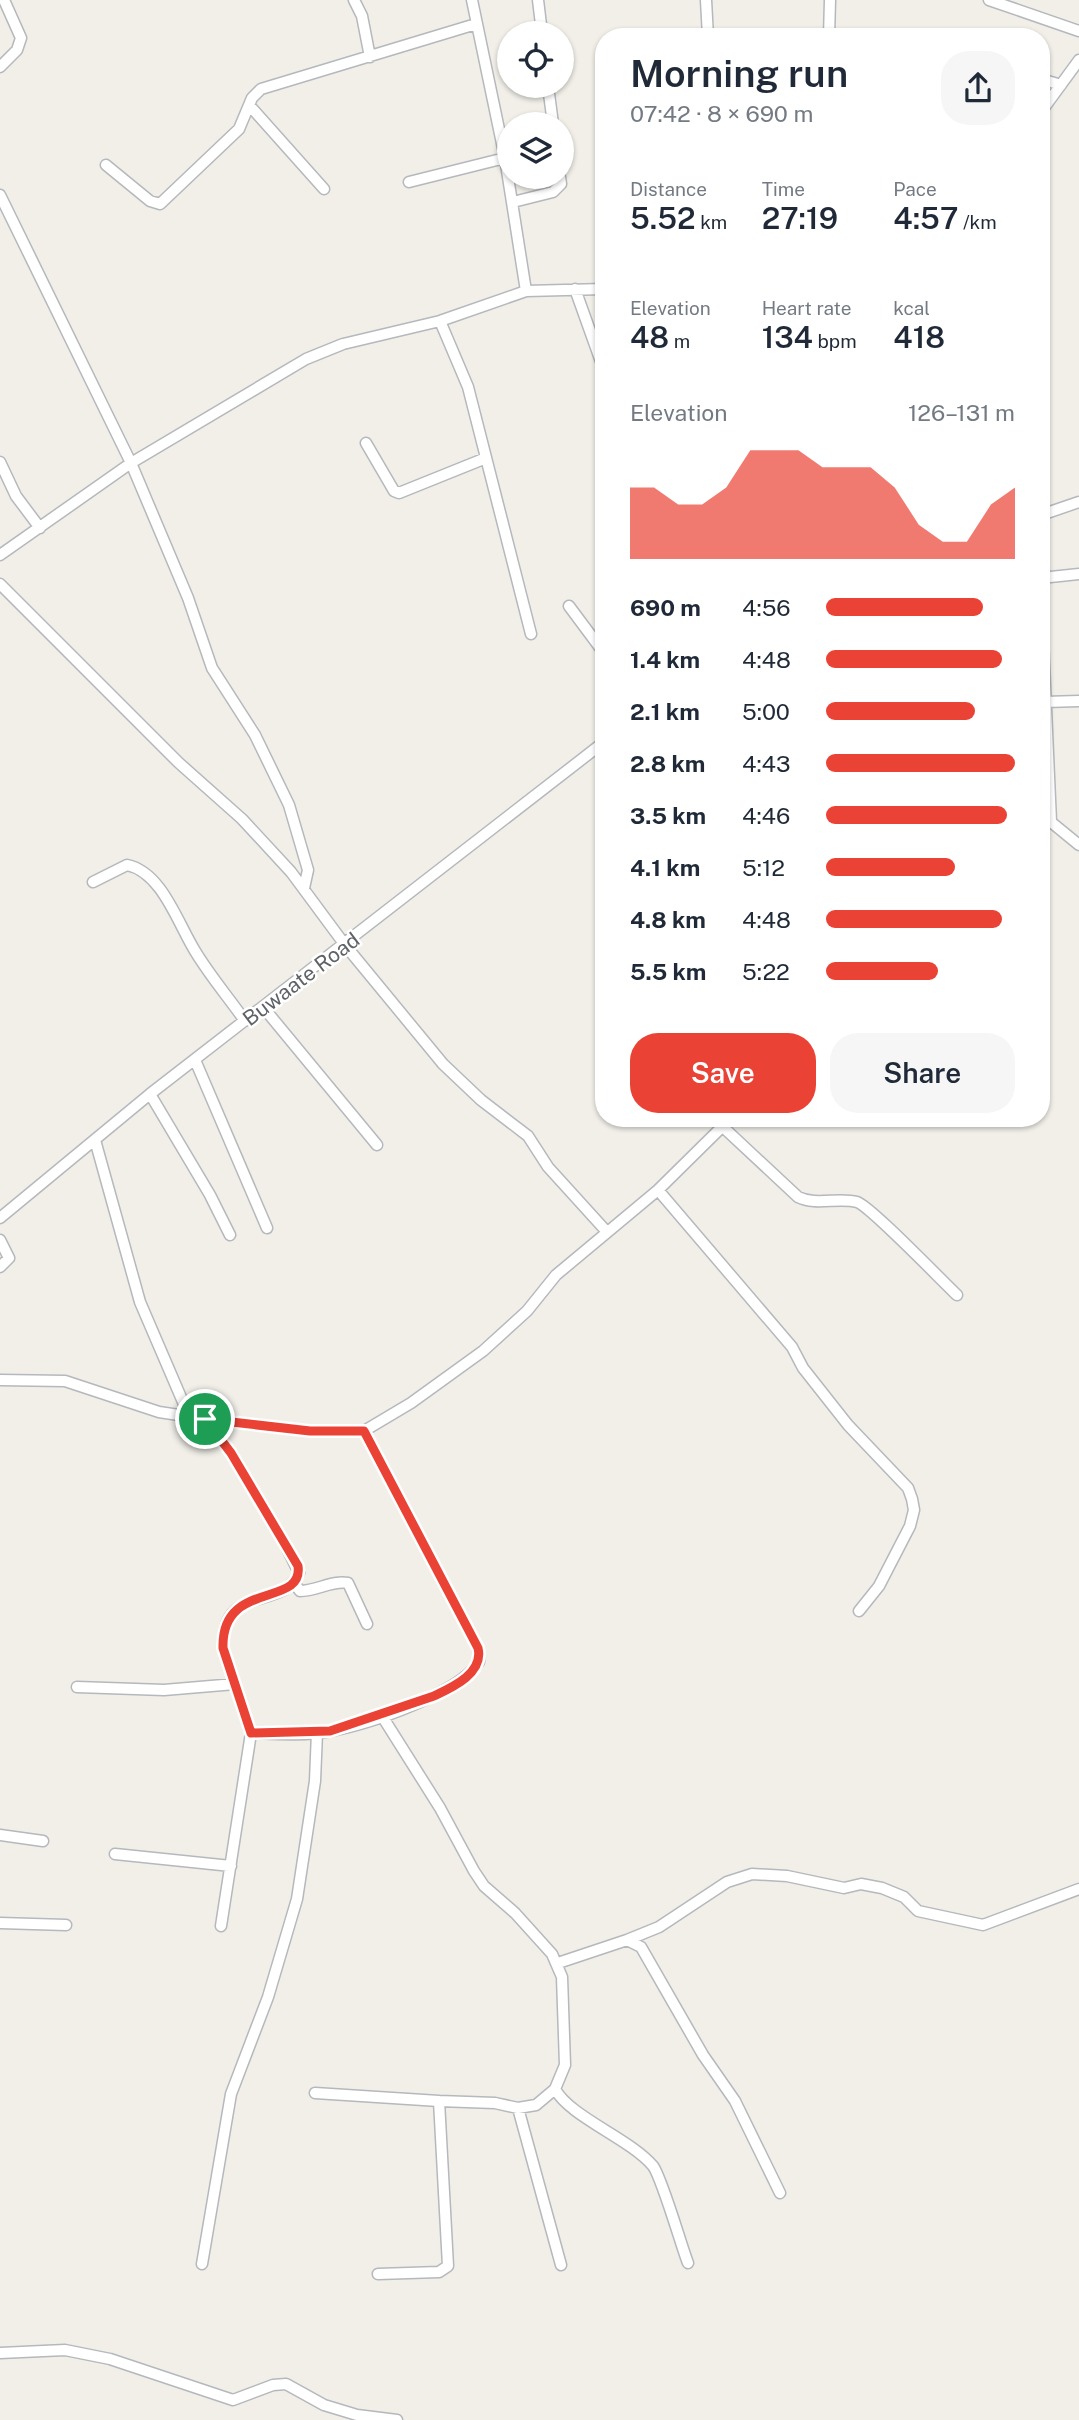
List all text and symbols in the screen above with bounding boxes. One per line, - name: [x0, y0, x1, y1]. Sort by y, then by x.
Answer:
- map controls: [497, 21, 574, 189]
- button: locate: [497, 21, 574, 98]
- text: Morning run: [630, 51, 848, 96]
- button: share: [941, 51, 1015, 125]
- text: 07:42 · 8 × 690 m: [630, 100, 813, 127]
- button: layers: [497, 112, 574, 189]
- text: Distance: [630, 178, 707, 200]
- text: Time: [762, 178, 805, 200]
- text: Pace: [893, 178, 937, 200]
- text: 5.52: [630, 200, 696, 236]
- text: 27:19: [762, 200, 838, 236]
- text: 4:57: [893, 200, 958, 236]
- text: km: [696, 211, 727, 233]
- text: /km: [958, 211, 997, 233]
- text: Elevation: [630, 297, 711, 319]
- text: Heart rate: [762, 297, 851, 319]
- text: kcal: [893, 297, 930, 319]
- text: 48: [630, 319, 669, 355]
- text: 134: [762, 319, 813, 355]
- text: 418: [893, 319, 945, 355]
- text: m: [669, 330, 690, 352]
- text: bpm: [813, 330, 857, 352]
- text: Elevation: [630, 399, 728, 426]
- text: 126–131 m: [908, 399, 1015, 426]
- text: 690 m: [630, 594, 701, 621]
- text: 4:56: [742, 594, 791, 621]
- text: 1.4 km: [630, 646, 700, 673]
- text: 4:48: [742, 646, 791, 673]
- text: 2.1 km: [630, 698, 700, 725]
- text: 5:00: [742, 698, 790, 725]
- text: 2.8 km: [630, 750, 705, 777]
- text: 4:43: [742, 750, 790, 777]
- text: 3.5 km: [630, 802, 706, 829]
- text: 4:46: [742, 802, 790, 829]
- text: 4.1 km: [630, 854, 700, 881]
- text: 5:12: [742, 854, 785, 881]
- text: 4.8 km: [630, 906, 706, 933]
- text: 4:48: [742, 906, 791, 933]
- street label: Buwaate Road: [238, 927, 364, 1031]
- text: 5.5 km: [630, 958, 706, 985]
- text: 5:22: [742, 958, 790, 985]
- button: Save: [630, 1033, 816, 1113]
- button: Share: [830, 1033, 1015, 1113]
- pin: [175, 1389, 235, 1449]
- icon: arrive: [186, 1400, 224, 1438]

